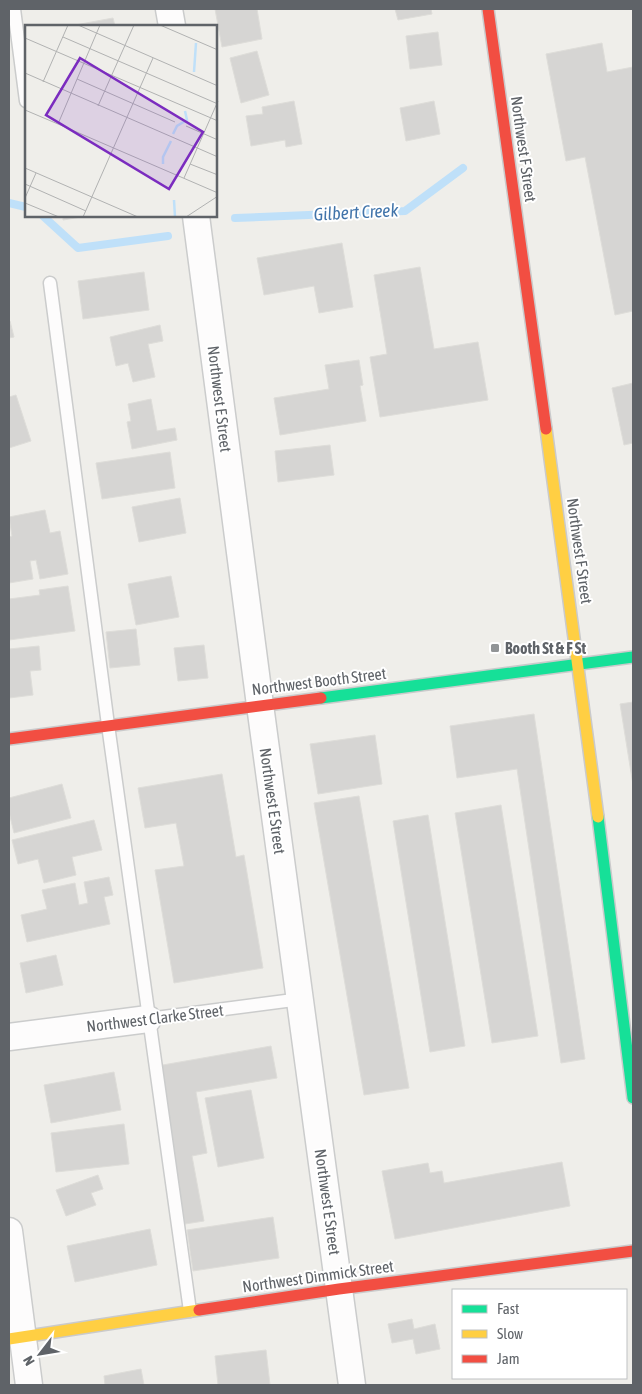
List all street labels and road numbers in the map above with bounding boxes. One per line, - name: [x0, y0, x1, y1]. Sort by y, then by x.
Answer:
- street label: Northwest F Street: [508, 95, 540, 203]
- street label: Northwest E Street: [205, 345, 236, 454]
- street label: Northwest F Street: [564, 497, 596, 605]
- street label: Northwest Booth Street: [251, 664, 388, 698]
- street label: Northwest E Street: [257, 747, 289, 856]
- street label: Northwest Clarke Street: [85, 1001, 225, 1035]
- street label: Northwest E Street: [312, 1148, 344, 1257]
- street label: Northwest Dimmick Street: [241, 1256, 395, 1296]

